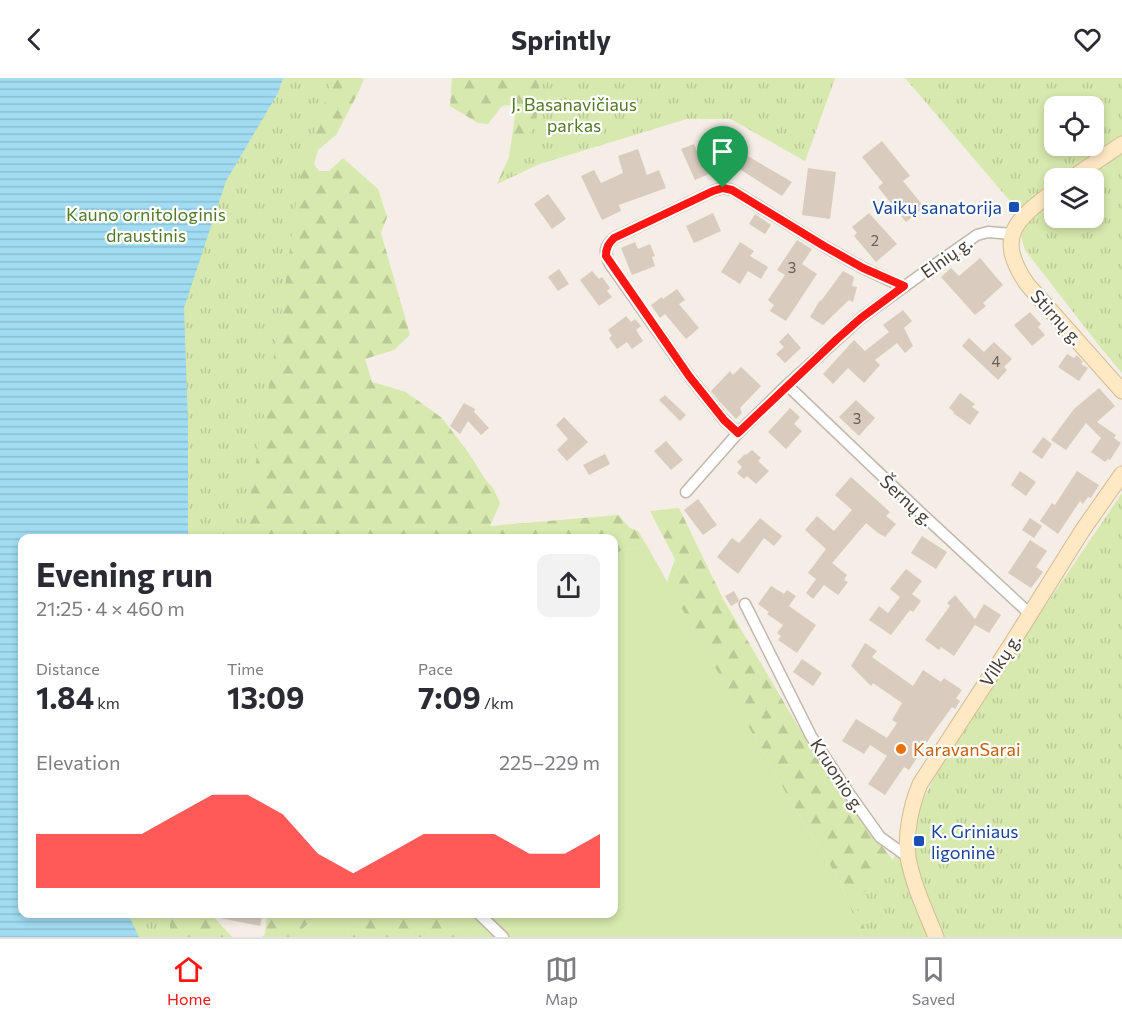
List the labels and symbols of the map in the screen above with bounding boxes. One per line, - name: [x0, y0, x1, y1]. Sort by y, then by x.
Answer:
- park label: J. Basanavičiaus parkas: [511, 93, 637, 136]
- pin: [697, 126, 748, 188]
- place label: Vaikų sanatorija: [872, 196, 1002, 218]
- marker: Vaikų sanatorija: [1007, 200, 1021, 214]
- park label: Kauno ornitologinis draustinis: [66, 203, 226, 246]
- house number: 2: [871, 231, 879, 249]
- street label: Elnių g.: [916, 231, 976, 283]
- house number: 3: [788, 258, 796, 276]
- street label: Stirnų g.: [1026, 285, 1088, 349]
- house number: 4: [992, 352, 1001, 370]
- house number: 3: [853, 409, 861, 427]
- street label: Šernų g.: [876, 470, 938, 530]
- street label: Vilkų g.: [975, 629, 1025, 691]
- street label: Kruonio g.: [806, 734, 870, 816]
- place label: KaravanSarai: [913, 738, 1021, 760]
- marker: KaravanSarai: [894, 742, 908, 756]
- place label: K. Griniaus ligoninė: [931, 820, 1018, 863]
- marker: K. Griniaus ligoninė: [912, 834, 926, 848]

